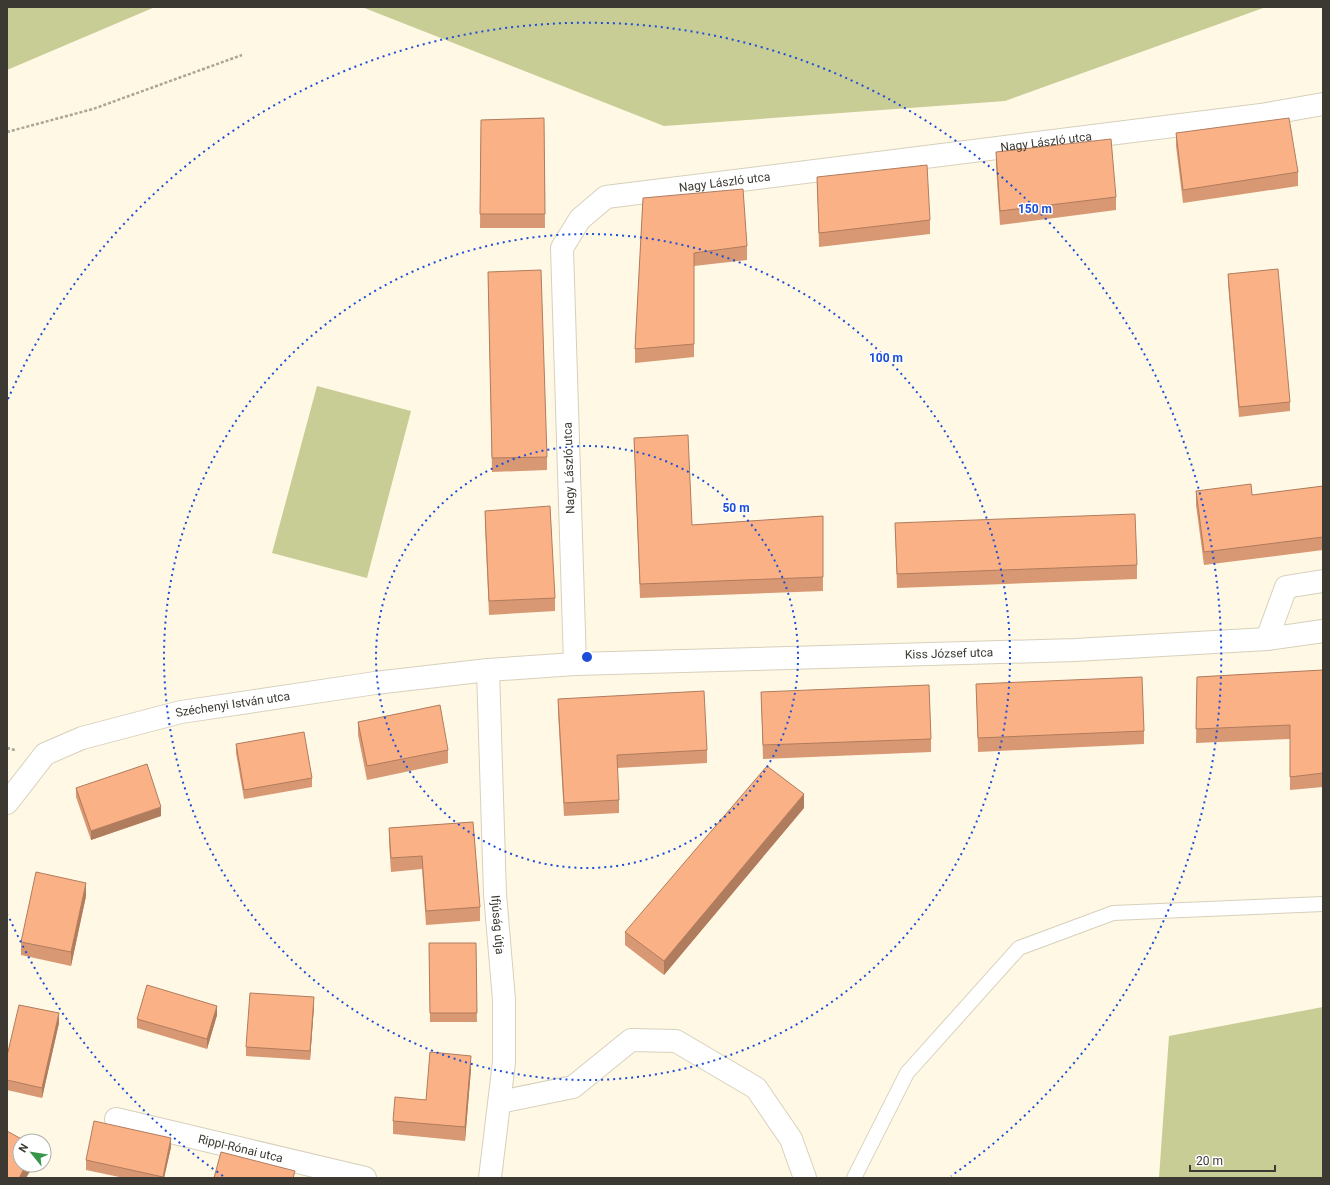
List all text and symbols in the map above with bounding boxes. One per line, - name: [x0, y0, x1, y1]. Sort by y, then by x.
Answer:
- street label: Nagy László utca: [1000, 129, 1093, 155]
- street label: Nagy László utca: [678, 169, 771, 195]
- text: 150 m: [1018, 202, 1052, 216]
- text: 100 m: [869, 351, 903, 365]
- street label: Nagy László utca: [560, 422, 578, 514]
- text: 50 m: [722, 501, 750, 515]
- street label: Kiss József utca: [905, 645, 993, 662]
- centre of rings: [580, 650, 594, 664]
- street label: Széchenyi István utca: [174, 689, 291, 720]
- street label: Ifjúság útja: [488, 895, 507, 955]
- street label: Rippl-Rónai utca: [197, 1132, 284, 1165]
- north arrow: [12, 1133, 52, 1173]
- text: N: [16, 1141, 31, 1155]
- scale bar: [1190, 1147, 1275, 1173]
- text: 20 m: [1196, 1154, 1223, 1168]

